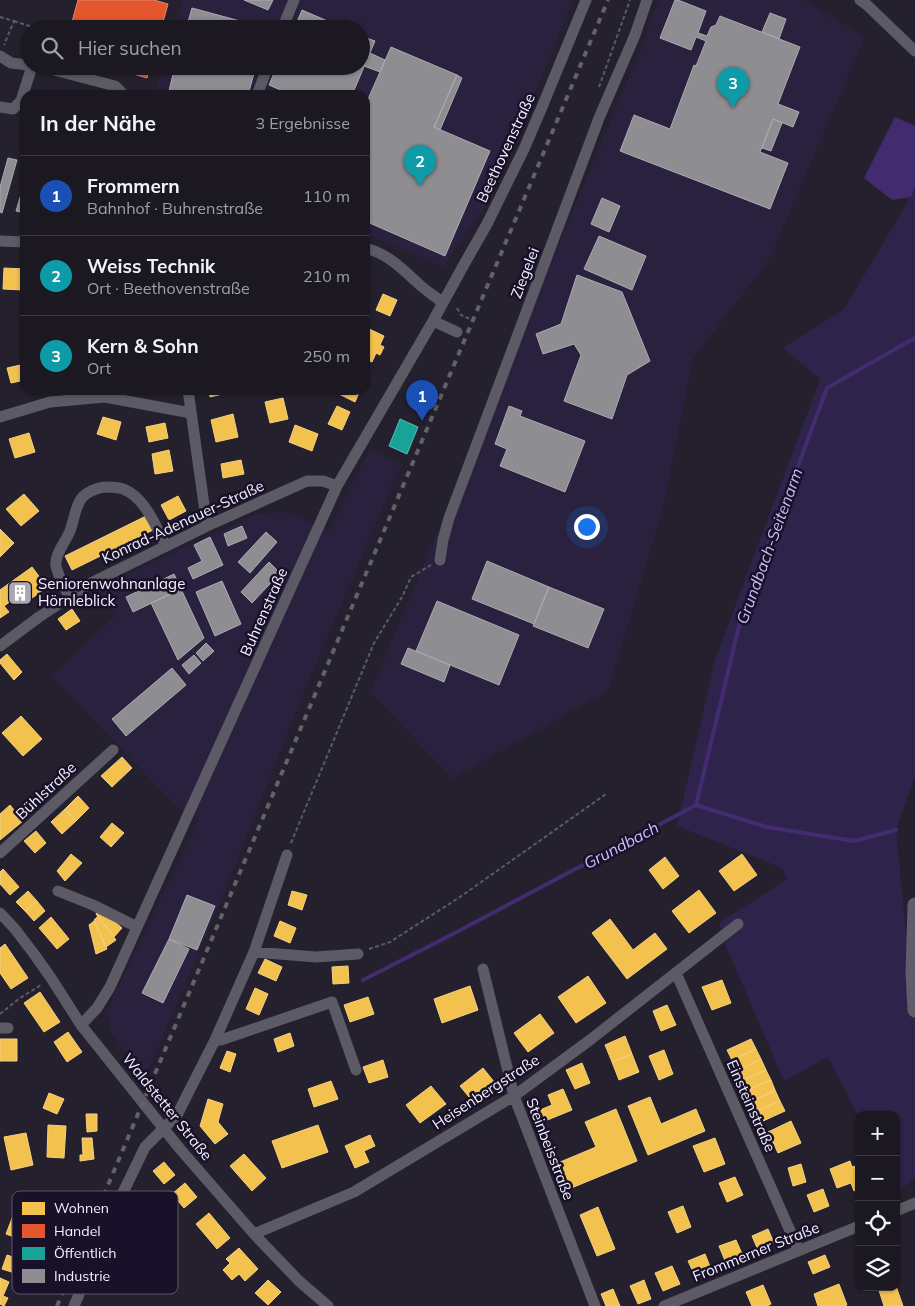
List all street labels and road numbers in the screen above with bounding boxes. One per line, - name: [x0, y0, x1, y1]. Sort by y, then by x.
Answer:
- street label: Beethovenstraße: [472, 90, 539, 205]
- street label: Ziegelei: [506, 245, 543, 301]
- street label: Konrad-Adenauer-Straße: [99, 476, 267, 568]
- street label: Buhrenstraße: [236, 565, 291, 659]
- street label: Bühlstraße: [11, 758, 80, 823]
- street label: Waldstetter Straße: [118, 1049, 216, 1164]
- street label: Heisenbergstraße: [429, 1050, 543, 1133]
- street label: Einsteinstraße: [723, 1057, 780, 1155]
- street label: Steinbeisstraße: [522, 1095, 579, 1203]
- street label: Frommerner Straße: [690, 1217, 822, 1286]

